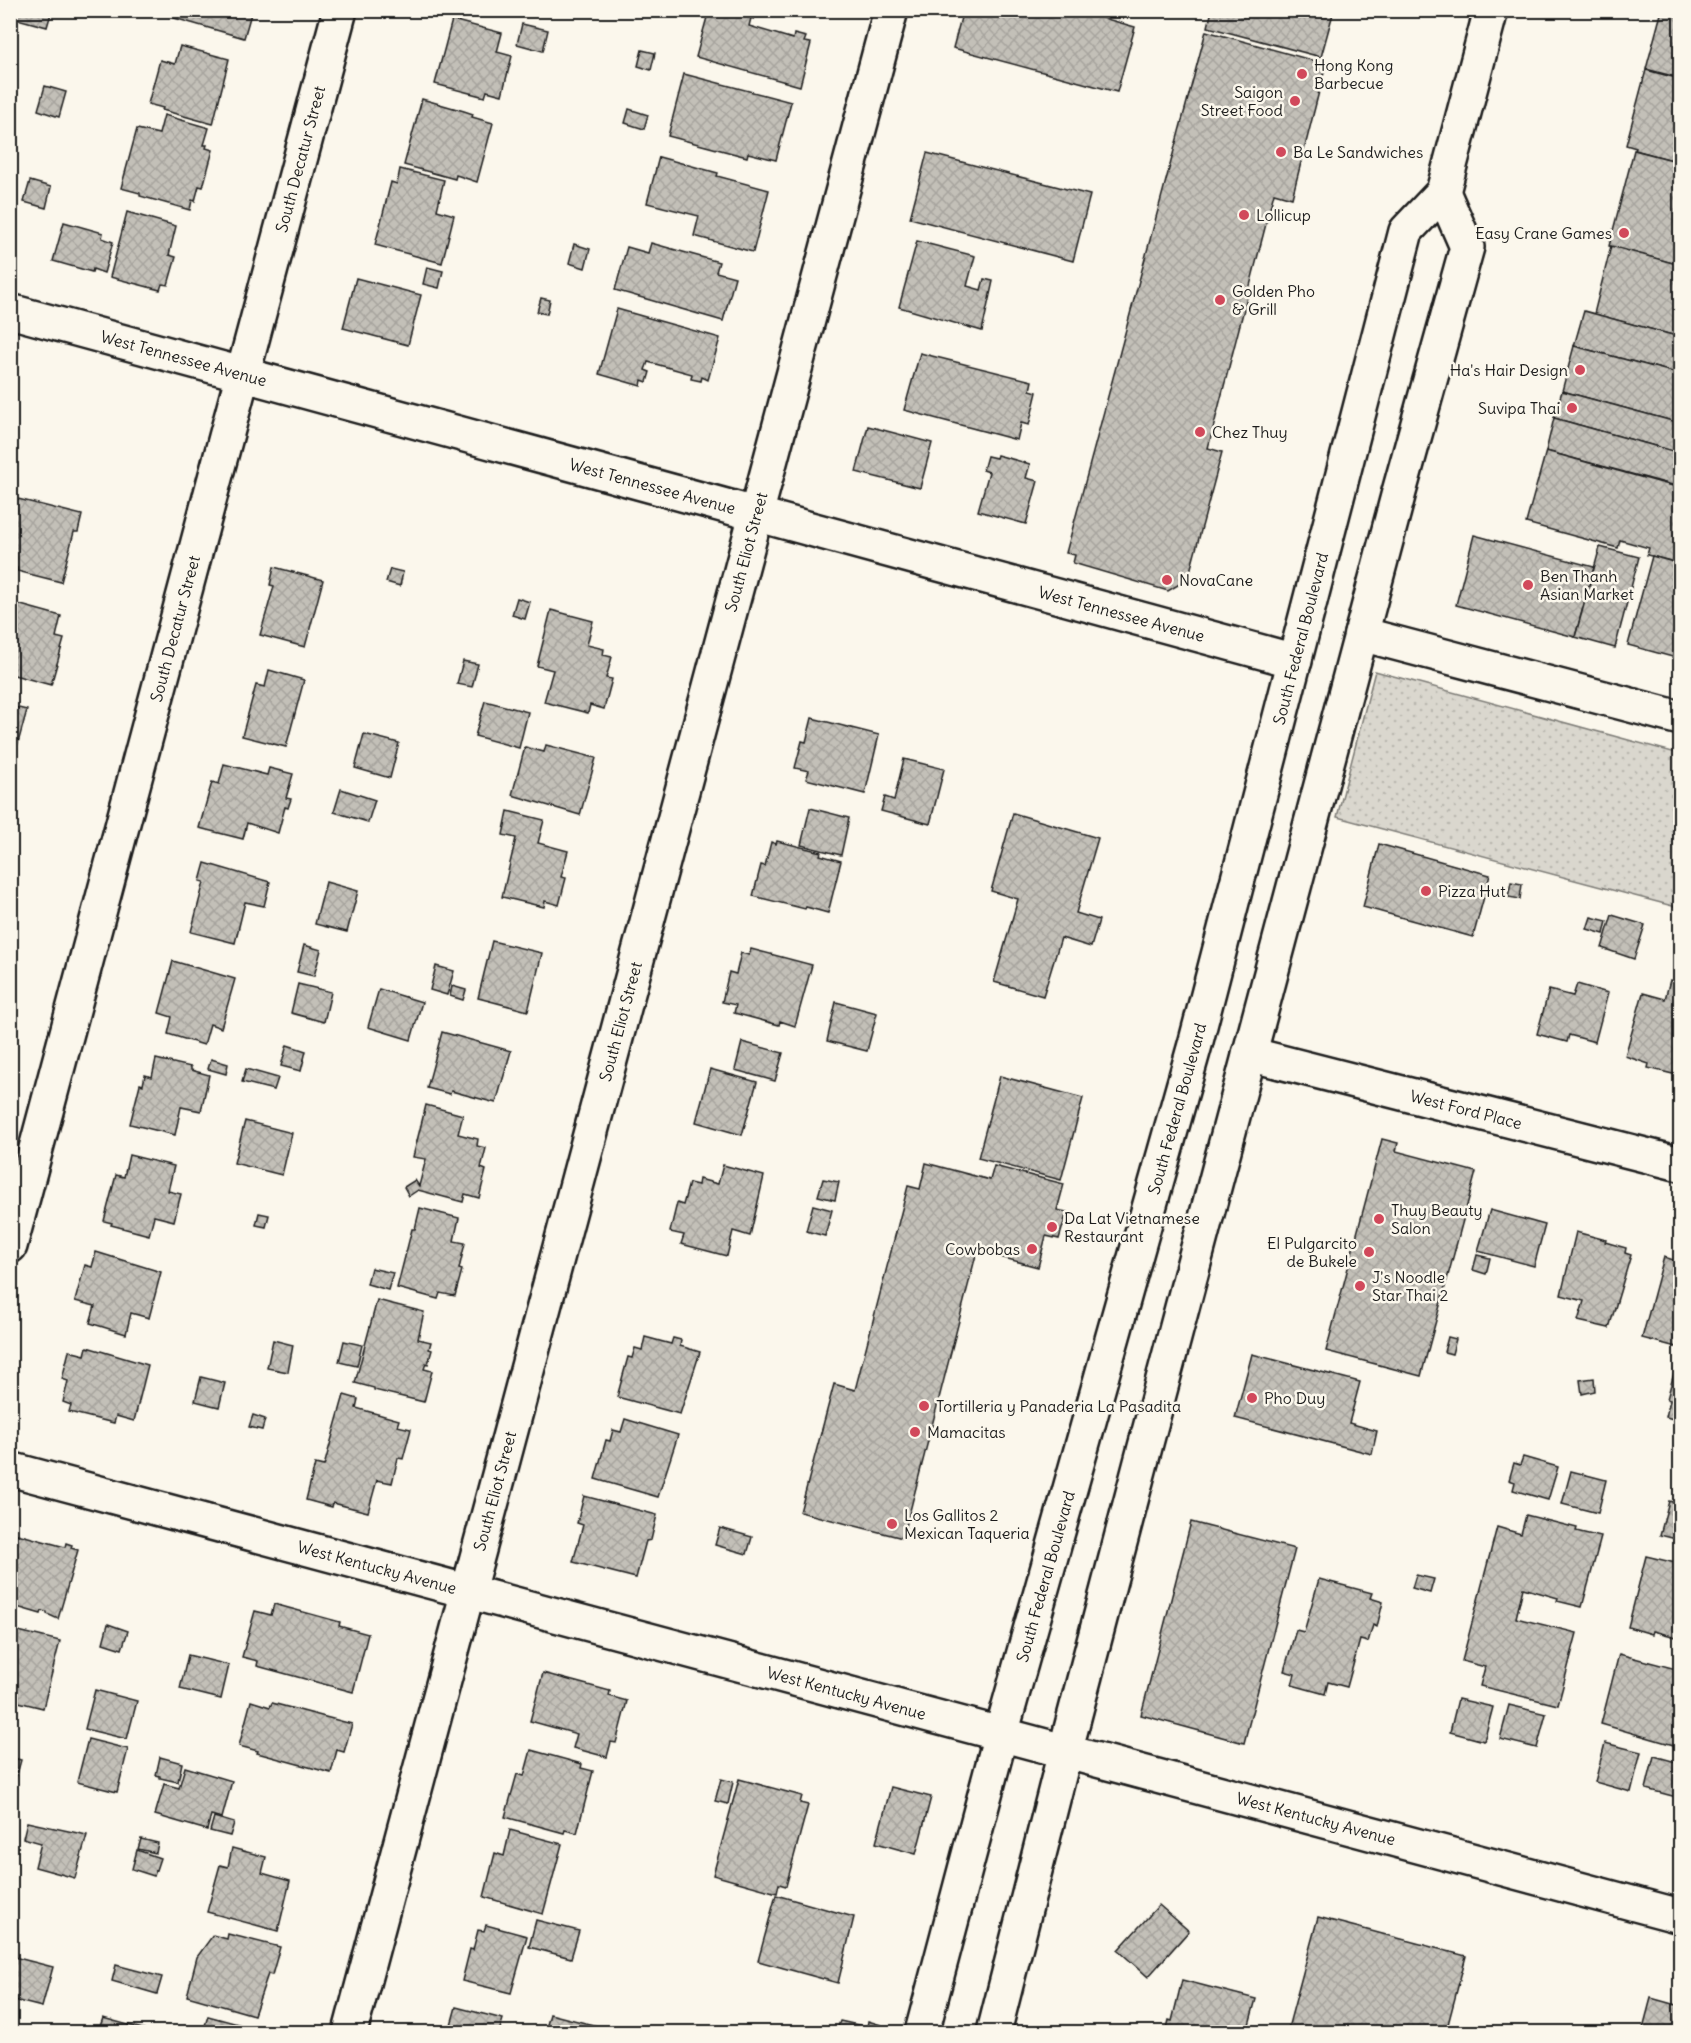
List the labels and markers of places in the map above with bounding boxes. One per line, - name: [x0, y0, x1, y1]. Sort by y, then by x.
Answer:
- place label: Hong Kong Barbecue: [1314, 55, 1393, 93]
- marker: Hong Kong Barbecue: [1295, 67, 1309, 81]
- place label: Saigon Street Food: [1201, 82, 1283, 120]
- marker: Saigon Street Food: [1288, 94, 1302, 108]
- place label: Ba Le Sandwiches: [1293, 142, 1423, 162]
- marker: Ba Le Sandwiches: [1274, 145, 1288, 159]
- place label: Lollicup: [1256, 205, 1311, 225]
- marker: Lollicup: [1237, 208, 1251, 222]
- place label: Easy Crane Games: [1475, 223, 1612, 243]
- marker: Easy Crane Games: [1617, 226, 1631, 240]
- place label: Golden Pho & Grill: [1232, 281, 1315, 319]
- marker: Golden Pho & Grill: [1213, 293, 1227, 307]
- place label: Ha's Hair Design: [1450, 360, 1568, 380]
- marker: Ha's Hair Design: [1573, 363, 1587, 377]
- place label: Suvipa Thai: [1478, 398, 1560, 418]
- marker: Suvipa Thai: [1565, 401, 1579, 415]
- place label: Chez Thuy: [1212, 422, 1288, 442]
- marker: Chez Thuy: [1193, 425, 1207, 439]
- place label: Ben Thanh Asian Market: [1540, 566, 1635, 604]
- place label: NovaCane: [1179, 570, 1253, 590]
- marker: NovaCane: [1160, 573, 1174, 587]
- marker: Ben Thanh Asian Market: [1521, 578, 1535, 592]
- place label: Pizza Hut: [1438, 881, 1506, 901]
- marker: Pizza Hut: [1419, 884, 1433, 898]
- place label: Thuy Beauty Salon: [1391, 1200, 1483, 1238]
- place label: Da Lat Vietnamese Restaurant: [1064, 1208, 1200, 1246]
- marker: Thuy Beauty Salon: [1372, 1212, 1386, 1226]
- marker: Da Lat Vietnamese Restaurant: [1045, 1220, 1059, 1234]
- place label: El Pulgarcito de Bukele: [1267, 1233, 1357, 1271]
- place label: Cowbobas: [945, 1239, 1020, 1259]
- marker: Cowbobas: [1025, 1242, 1039, 1256]
- marker: El Pulgarcito de Bukele: [1362, 1245, 1376, 1259]
- place label: J's Noodle Star Thai 2: [1372, 1267, 1449, 1305]
- marker: J's Noodle Star Thai 2: [1353, 1279, 1367, 1293]
- place label: Pho Duy: [1264, 1388, 1325, 1408]
- marker: Pho Duy: [1245, 1391, 1259, 1405]
- place label: Tortilleria y Panaderia La Pasadita: [936, 1396, 1181, 1416]
- marker: Tortilleria y Panaderia La Pasadita: [917, 1399, 931, 1413]
- place label: Mamacitas: [927, 1422, 1006, 1442]
- marker: Mamacitas: [908, 1425, 922, 1439]
- place label: Los Gallitos 2 Mexican Taqueria: [904, 1505, 1030, 1543]
- marker: Los Gallitos 2 Mexican Taqueria: [885, 1517, 899, 1531]

